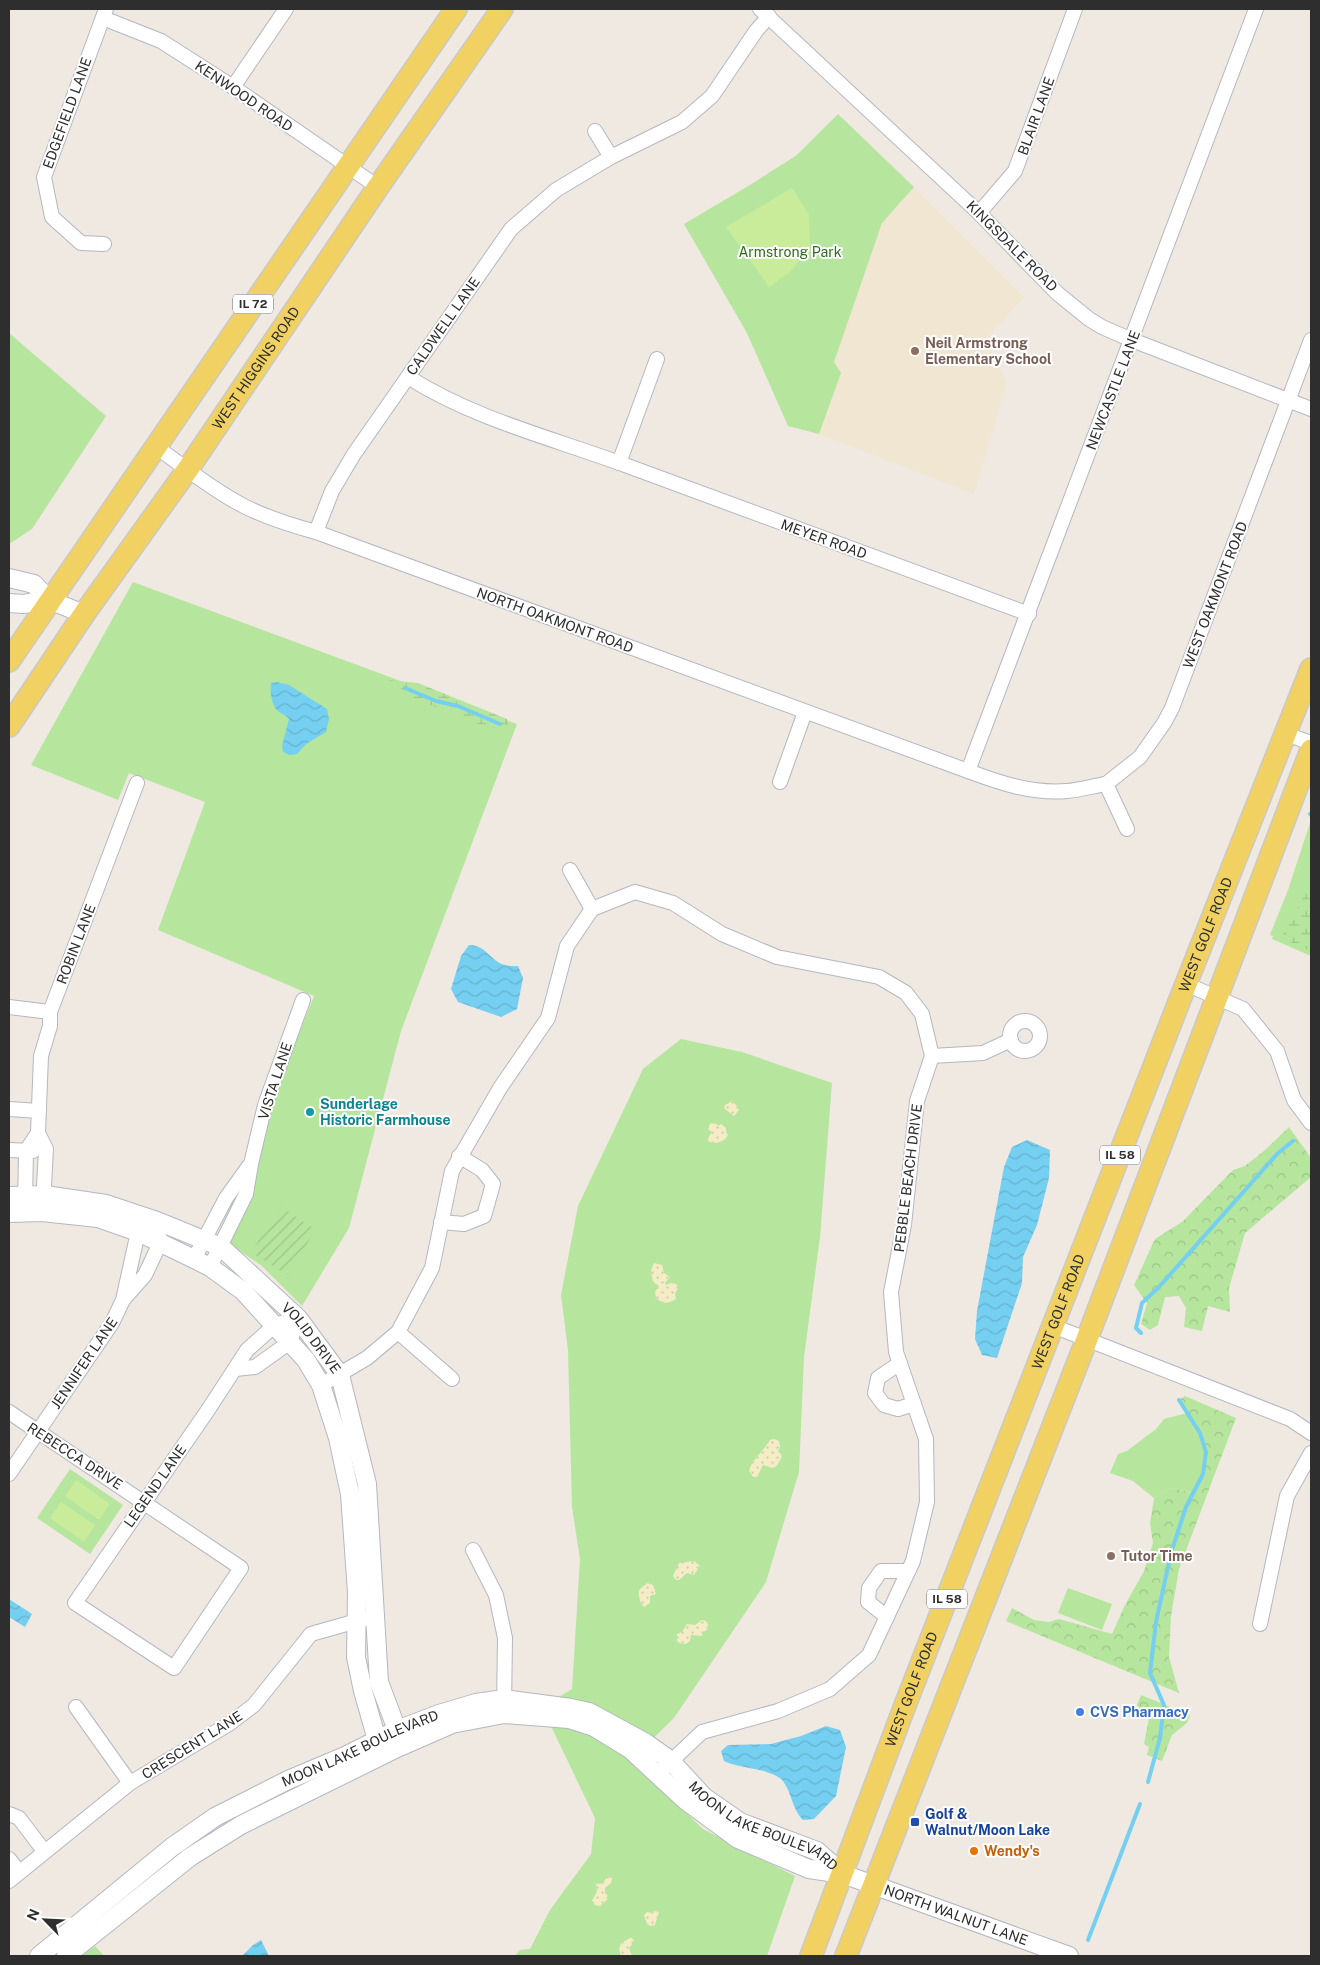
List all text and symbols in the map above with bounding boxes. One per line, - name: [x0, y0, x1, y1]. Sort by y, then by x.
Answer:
- street label: EDGEFIELD LANE: [39, 55, 95, 171]
- street label: KENWOOD ROAD: [192, 57, 296, 135]
- street label: BLAIR LANE: [1014, 75, 1058, 157]
- street label: KINGSDALE ROAD: [963, 197, 1061, 295]
- park label: Armstrong Park: [738, 244, 842, 260]
- street label: CALDWELL LANE: [403, 274, 483, 378]
- road number: IL 72: [233, 294, 273, 314]
- street label: WEST HIGGINS ROAD: [209, 304, 303, 432]
- street label: NEWCASTLE LANE: [1083, 328, 1143, 452]
- place label: Neil Armstrong Elementary School: [925, 335, 1052, 367]
- marker: Neil Armstrong Elementary School: [909, 345, 921, 357]
- street label: MEYER ROAD: [779, 516, 869, 562]
- street label: WEST OAKMONT ROAD: [1180, 519, 1250, 671]
- street label: NORTH OAKMONT ROAD: [474, 584, 636, 656]
- street label: WEST GOLF ROAD: [1176, 875, 1236, 994]
- street label: ROBIN LANE: [53, 902, 99, 986]
- street label: VISTA LANE: [255, 1040, 295, 1122]
- place label: Sunderlage Historic Farmhouse: [320, 1096, 451, 1128]
- street label: PEBBLE BEACH DRIVE: [891, 1103, 925, 1253]
- marker: Sunderlage Historic Farmhouse: [304, 1106, 316, 1118]
- road number: IL 58: [1100, 1146, 1140, 1164]
- street label: WEST GOLF ROAD: [1029, 1252, 1088, 1372]
- street label: VOLID DRIVE: [278, 1299, 344, 1376]
- street label: JENNIFER LANE: [48, 1314, 120, 1412]
- street label: REBECCA DRIVE: [24, 1419, 126, 1493]
- street label: LEGEND LANE: [121, 1442, 189, 1530]
- place label: Tutor Time: [1121, 1548, 1193, 1564]
- marker: Tutor Time: [1105, 1550, 1117, 1562]
- road number: IL 58: [927, 1590, 967, 1608]
- street label: WEST GOLF ROAD: [882, 1629, 941, 1749]
- place label: CVS Pharmacy: [1090, 1704, 1189, 1720]
- marker: CVS Pharmacy: [1074, 1706, 1086, 1718]
- street label: MOON LAKE BOULEVARD: [279, 1707, 441, 1790]
- street label: CRESCENT LANE: [139, 1708, 245, 1782]
- street label: MOON LAKE BOULEVARD: [686, 1778, 841, 1874]
- place label: Golf & Walnut/Moon Lake: [925, 1806, 1050, 1838]
- marker: Golf & Walnut/Moon Lake: [909, 1816, 921, 1828]
- place label: Wendy's: [984, 1843, 1040, 1859]
- marker: Wendy's: [968, 1845, 980, 1857]
- street label: NORTH WALNUT LANE: [882, 1882, 1030, 1948]
- north arrow: [20, 1895, 70, 1945]
- text: N: [24, 1906, 43, 1923]

